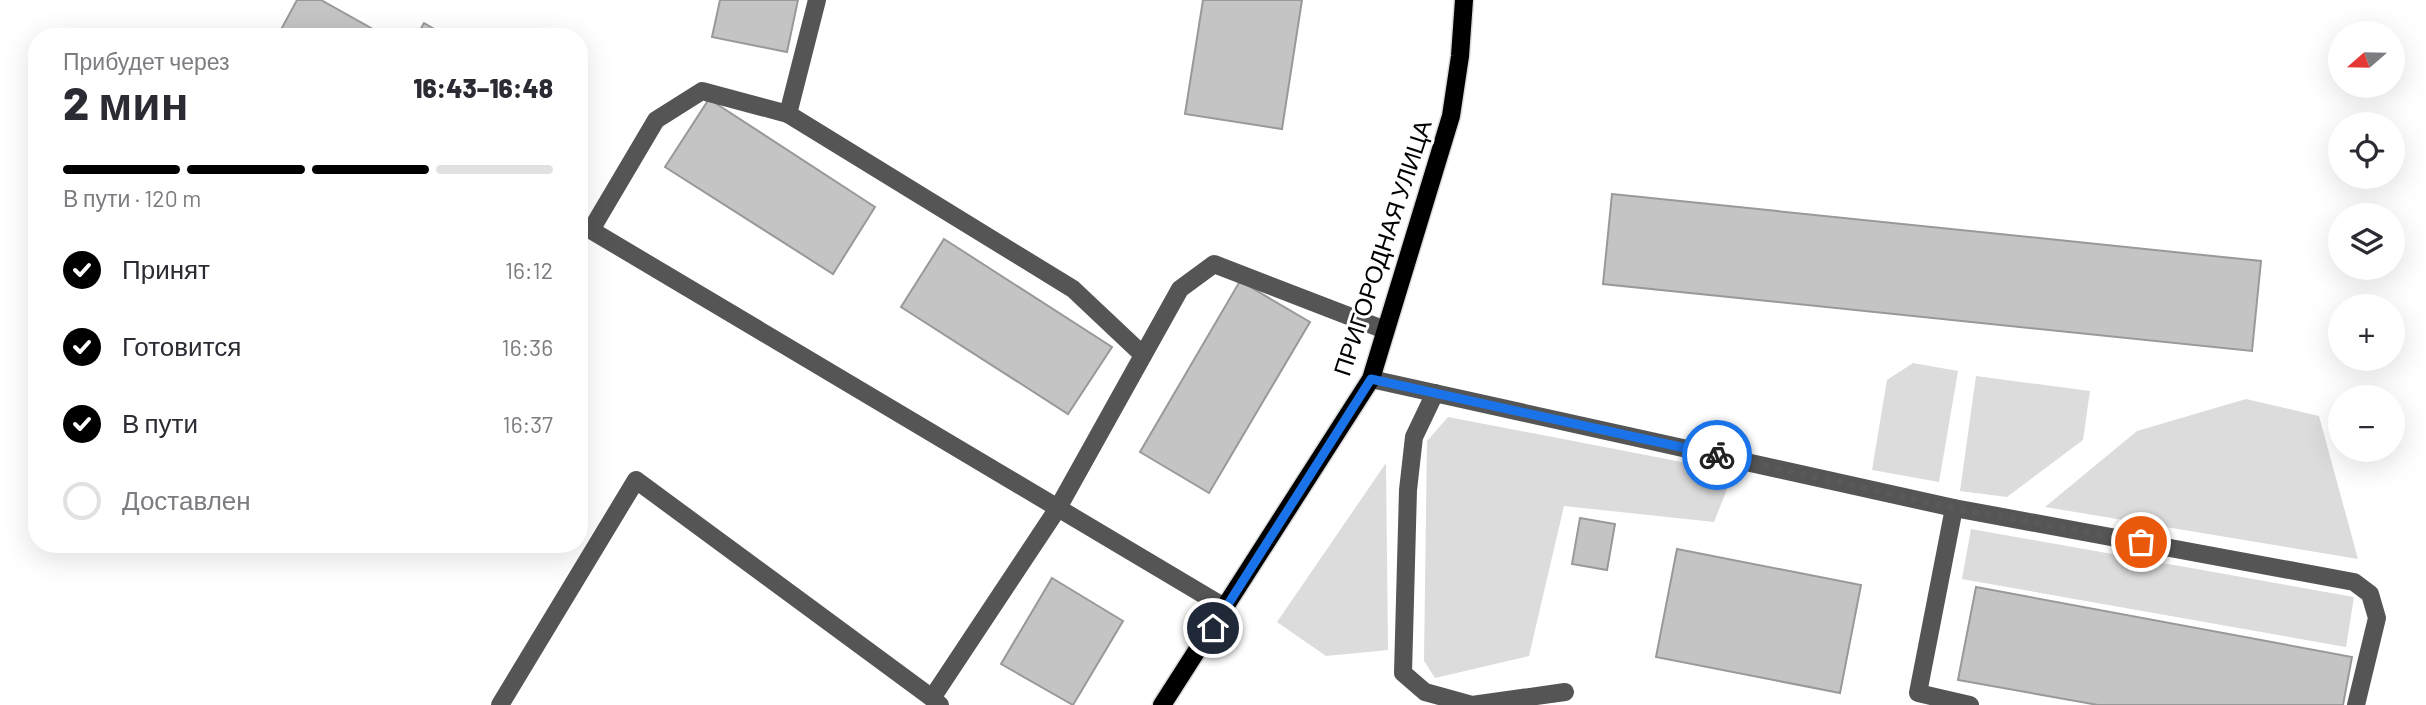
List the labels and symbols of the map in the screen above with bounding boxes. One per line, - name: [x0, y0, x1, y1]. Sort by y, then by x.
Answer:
- north arrow: [2328, 21, 2404, 98]
- street label: ПРИГОРОДНАЯ УЛИЦА: [1326, 116, 1437, 379]
- courier: [1682, 420, 1752, 490]
- pin: [2111, 512, 2171, 572]
- pin: [1183, 598, 1243, 658]

